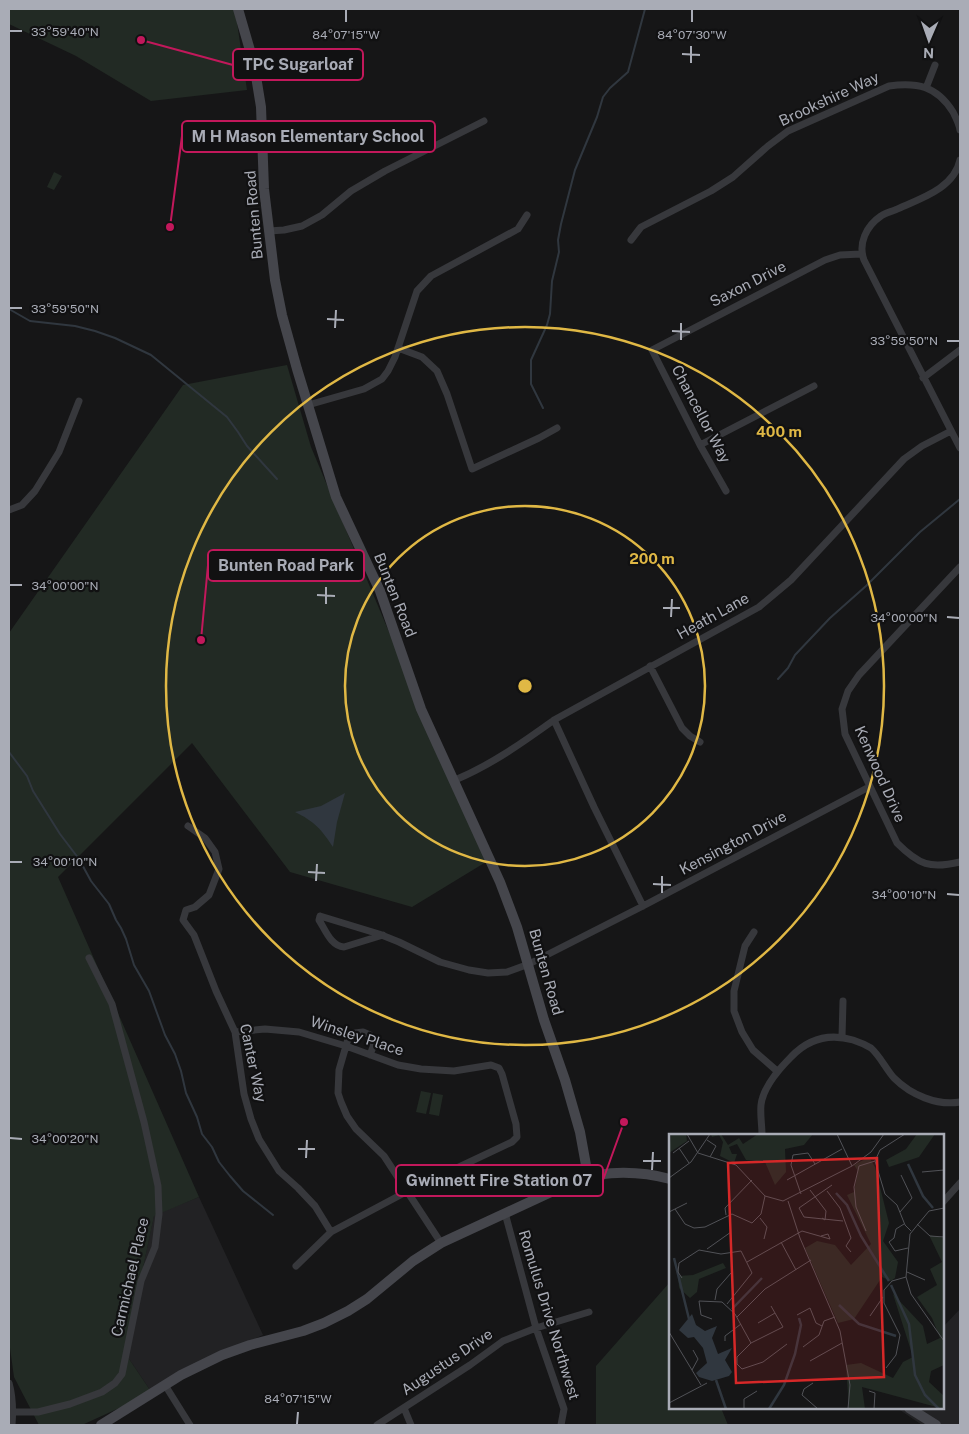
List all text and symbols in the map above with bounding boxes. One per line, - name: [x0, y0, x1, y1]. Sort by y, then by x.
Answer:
- north arrow: [904, 15, 954, 65]
- text: 33°59'40"N: [31, 25, 99, 39]
- text: 84°07'15"W: [312, 28, 380, 42]
- text: 84°07'30"W: [657, 28, 727, 42]
- text: N: [923, 45, 934, 61]
- callout: TPC Sugarloaf: [233, 49, 363, 80]
- text: TPC Sugarloaf: [243, 55, 354, 74]
- street label: Brookshire Way: [776, 68, 881, 129]
- callout: M H Mason Elementary School: [182, 121, 435, 152]
- text: M H Mason Elementary School: [191, 127, 425, 146]
- street label: Bunten Road: [241, 170, 266, 260]
- street label: Saxon Drive: [707, 257, 789, 310]
- text: 33°59'50"N: [31, 302, 99, 316]
- text: 33°59'50"N: [870, 334, 938, 348]
- street label: Chancellor Way: [669, 362, 734, 466]
- text: 400 m: [756, 423, 802, 440]
- callout: Bunten Road Park: [208, 550, 364, 581]
- street label: Bunten Road: [371, 550, 420, 639]
- text: 200 m: [629, 550, 675, 567]
- text: Bunten Road Park: [218, 556, 354, 575]
- text: 34°00'00"N: [32, 579, 99, 593]
- street label: Heath Lane: [674, 589, 752, 642]
- text: 34°00'00"N: [871, 611, 938, 625]
- centre of rings: [516, 677, 534, 695]
- street label: Kenwood Drive: [852, 723, 909, 825]
- street label: Kensington Drive: [676, 807, 789, 878]
- text: 34°00'10"N: [33, 855, 97, 869]
- text: 34°00'10"N: [872, 888, 936, 902]
- street label: Bunten Road: [526, 927, 567, 1017]
- street label: Winsley Place: [308, 1012, 406, 1059]
- street label: Canter Way: [237, 1022, 270, 1104]
- text: 34°00'20"N: [32, 1132, 98, 1146]
- inset map: [669, 1134, 944, 1409]
- callout: Gwinnett Fire Station 07: [396, 1165, 603, 1196]
- text: Gwinnett Fire Station 07: [406, 1171, 592, 1190]
- street label: Carmichael Place: [108, 1216, 151, 1338]
- street label: Romulus Drive Northwest: [516, 1228, 583, 1402]
- street label: Augustus Drive: [398, 1325, 495, 1398]
- text: 84°07'15"W: [264, 1392, 332, 1406]

